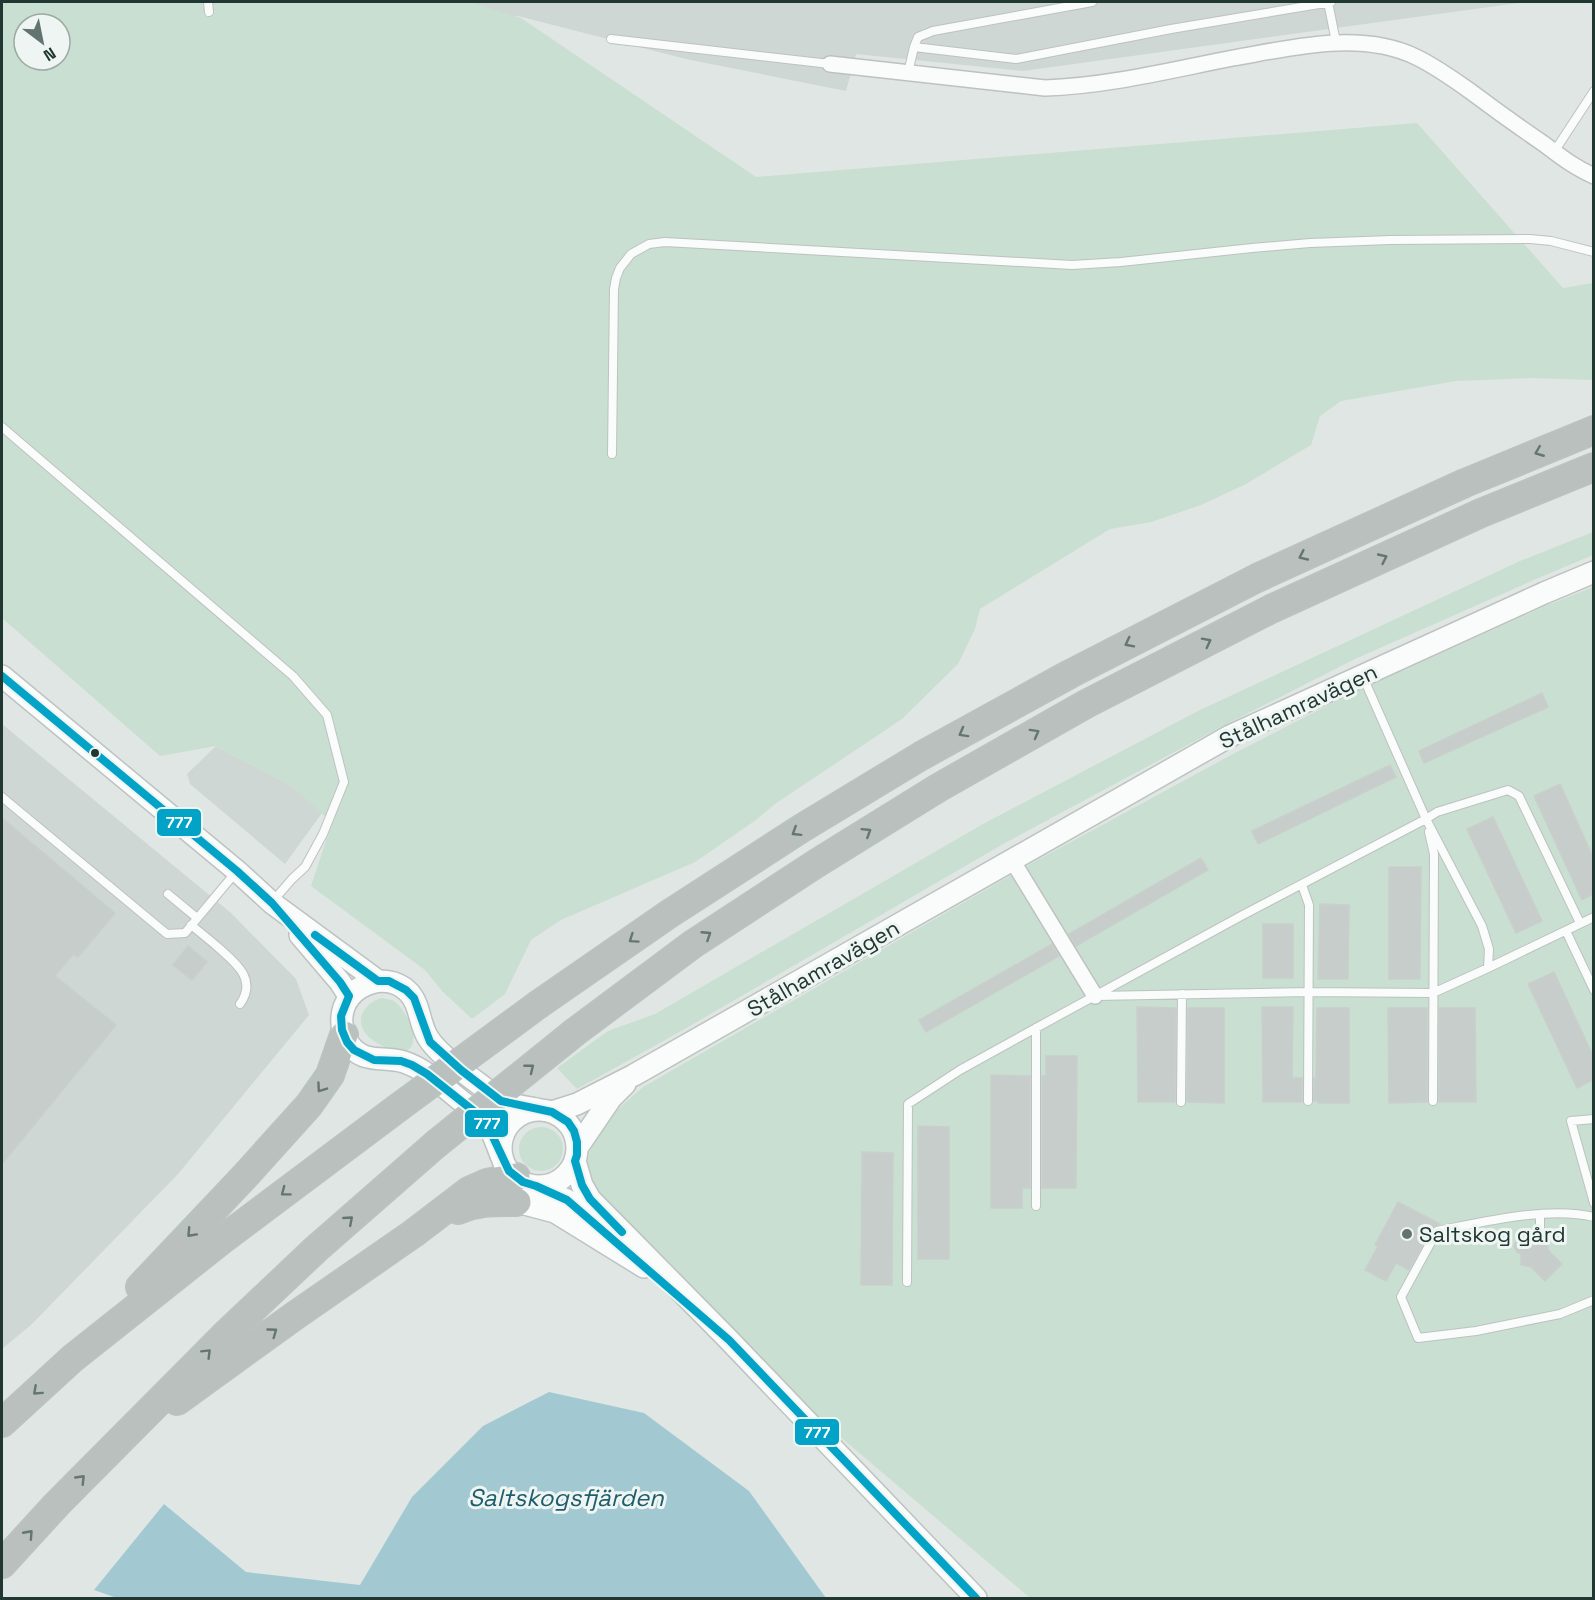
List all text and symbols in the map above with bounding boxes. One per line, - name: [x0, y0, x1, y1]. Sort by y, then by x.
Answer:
- north arrow: [12, 12, 72, 72]
- text: N: [40, 43, 60, 66]
- one-way arrow: [1535, 445, 1546, 457]
- one-way arrow: [1299, 549, 1310, 561]
- one-way arrow: [1376, 553, 1387, 565]
- one-way arrow: [1124, 636, 1135, 647]
- one-way arrow: [1201, 638, 1211, 649]
- street label: Stålhamravägen: [1215, 657, 1381, 755]
- one-way arrow: [959, 726, 970, 737]
- one-way arrow: [1029, 729, 1039, 740]
- unlabelled marker: [89, 747, 101, 759]
- line badge: 777: [156, 808, 202, 837]
- text: 777: [166, 812, 192, 833]
- one-way arrow: [792, 825, 802, 837]
- one-way arrow: [861, 827, 871, 839]
- street label: Stålhamravägen: [742, 913, 904, 1023]
- one-way arrow: [700, 931, 711, 942]
- one-way arrow: [628, 932, 639, 943]
- one-way arrow: [524, 1064, 535, 1075]
- one-way arrow: [317, 1081, 328, 1092]
- line badge: 777: [464, 1109, 509, 1138]
- text: 777: [474, 1113, 500, 1134]
- one-way arrow: [280, 1185, 291, 1196]
- one-way arrow: [343, 1216, 353, 1227]
- place label: Saltskog gård: [1419, 1220, 1566, 1248]
- one-way arrow: [187, 1226, 198, 1237]
- marker: Saltskog gård: [1400, 1227, 1414, 1241]
- one-way arrow: [266, 1328, 277, 1339]
- one-way arrow: [200, 1349, 211, 1360]
- one-way arrow: [34, 1384, 44, 1395]
- line badge: 777: [794, 1418, 840, 1446]
- text: 777: [804, 1422, 830, 1443]
- one-way arrow: [74, 1475, 85, 1486]
- water label: Saltskogsfjärden: [468, 1482, 665, 1513]
- one-way arrow: [22, 1530, 33, 1541]

